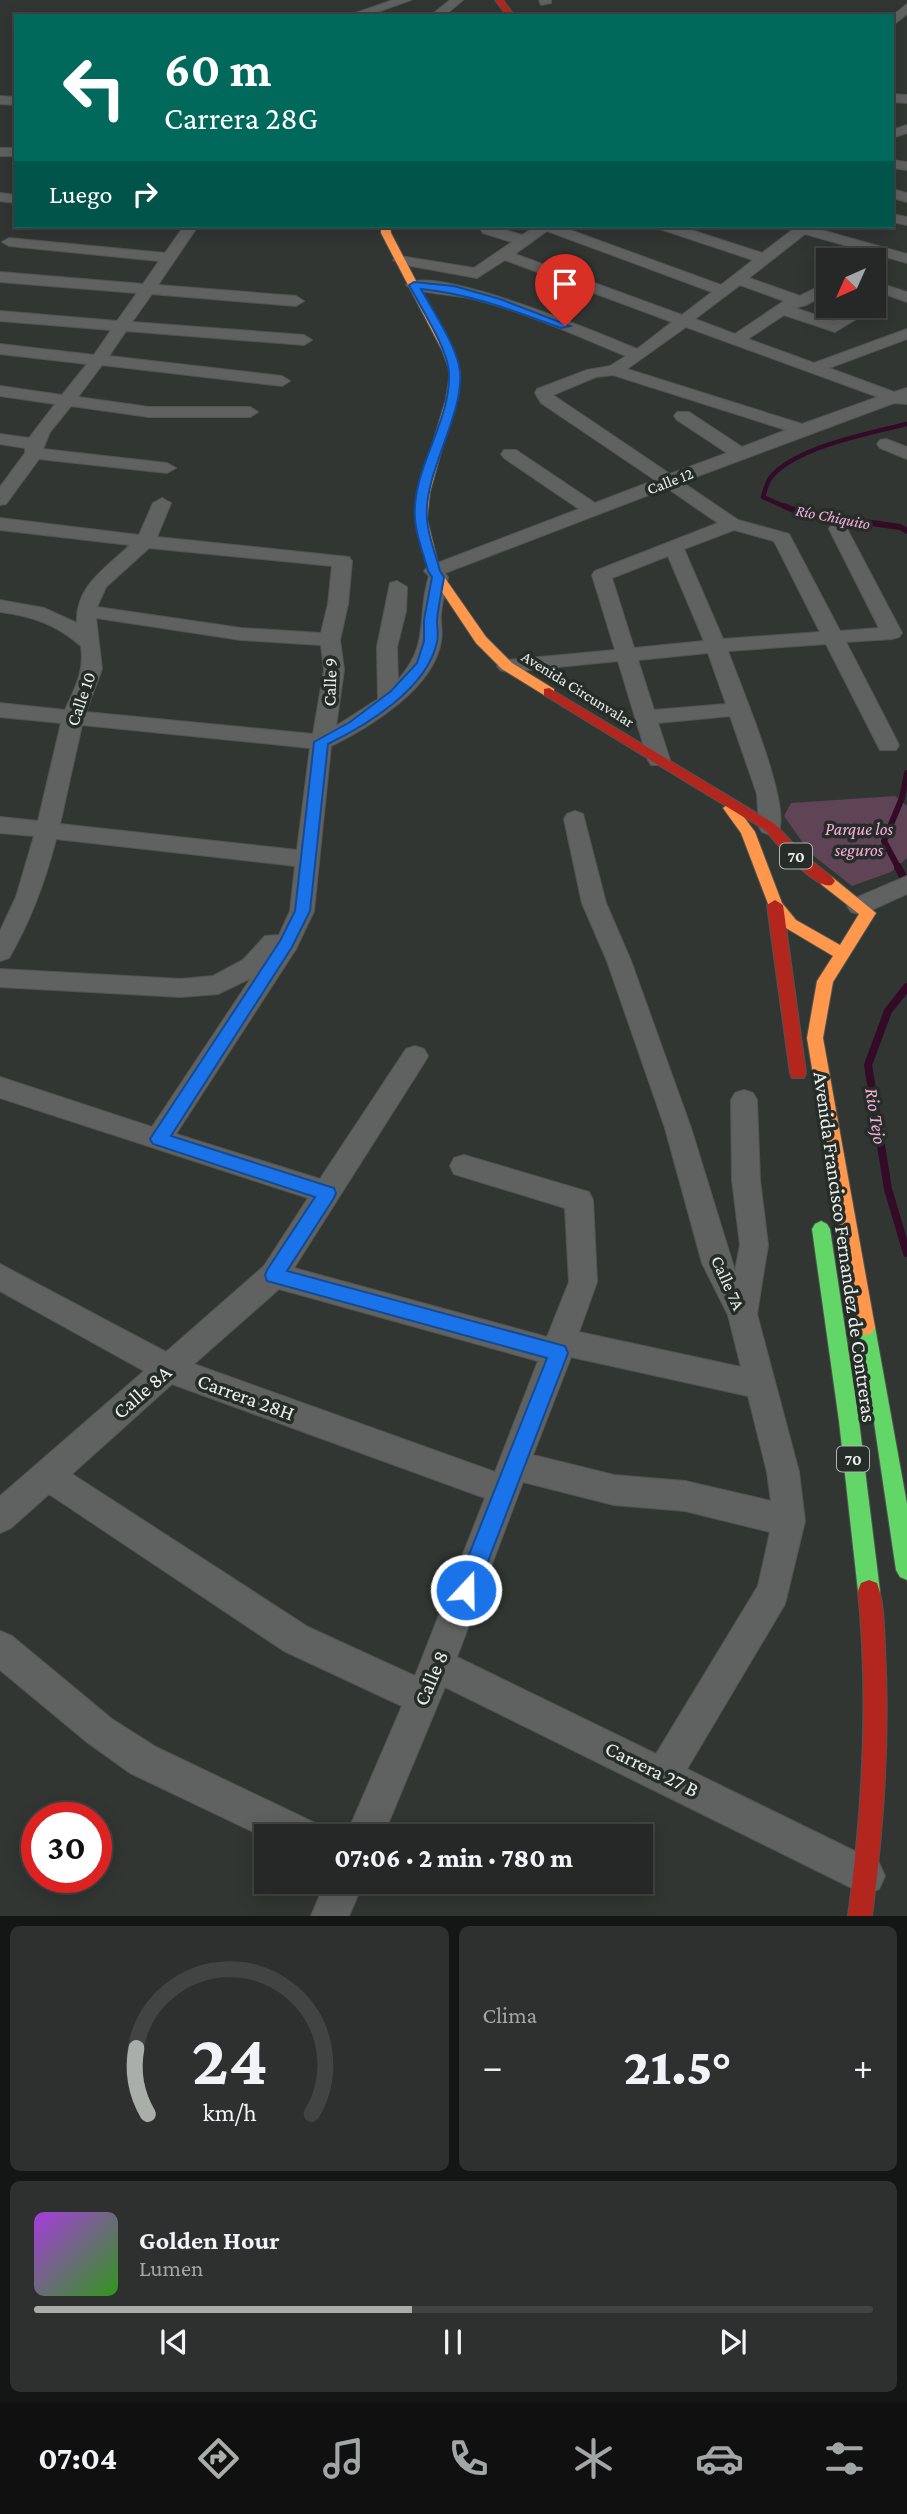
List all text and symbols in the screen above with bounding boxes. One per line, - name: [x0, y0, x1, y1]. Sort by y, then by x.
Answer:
- icon: left: [49, 42, 140, 133]
- text: 60 m: [164, 42, 271, 97]
- text: Carrera 28G: [164, 100, 318, 136]
- icon: right: [126, 175, 164, 213]
- text: Luego: [49, 180, 112, 209]
- north arrow: [816, 248, 886, 318]
- map controls: [816, 248, 886, 318]
- pin: [535, 254, 595, 326]
- icon: arrive: [546, 265, 584, 303]
- street label: Calle 12: [644, 464, 696, 498]
- water label: Río Chiquito: [794, 501, 872, 534]
- street label: Avenida Circunvalar: [519, 648, 638, 731]
- street label: Calle 9: [319, 657, 341, 707]
- street label: Calle 10: [62, 669, 100, 729]
- park label: Parque los seguros: [825, 819, 893, 860]
- road number: 70: [780, 844, 812, 869]
- street label: Avenida Francisco Fernandez de Contreras: [808, 1070, 882, 1424]
- water label: Rio Tejo: [860, 1086, 891, 1146]
- street label: Calle 7A: [707, 1253, 749, 1314]
- street label: Calle 8A: [108, 1360, 176, 1424]
- street label: Carrera 28H: [194, 1368, 298, 1426]
- road number: 70: [837, 1446, 869, 1471]
- position arrow: [429, 1553, 503, 1627]
- street label: Calle 8: [409, 1647, 453, 1709]
- street label: Carrera 27 B: [601, 1736, 703, 1802]
- speed limit sign: 30: [21, 1802, 112, 1893]
- text: 07:06 · 2 min · 780 m: [334, 1844, 573, 1873]
- text: Clima: [483, 2002, 537, 2028]
- text: 24: [191, 2020, 267, 2101]
- text: 21.5°: [624, 2037, 732, 2095]
- text: −: [483, 2045, 503, 2087]
- text: +: [853, 2045, 873, 2087]
- text: km/h: [202, 2099, 256, 2126]
- text: Golden Hour: [139, 2226, 280, 2255]
- text: Lumen: [139, 2255, 203, 2281]
- icon: previous: [155, 2323, 193, 2361]
- icon: pause: [434, 2323, 472, 2361]
- icon: next: [714, 2323, 752, 2361]
- icon: directions: [194, 2434, 243, 2483]
- icon: music: [319, 2434, 368, 2483]
- icon: phone: [444, 2434, 493, 2483]
- icon: climate: [569, 2434, 618, 2483]
- icon: car: [695, 2434, 744, 2483]
- icon: filters: [820, 2434, 869, 2483]
- text: 07:04: [38, 2440, 117, 2476]

